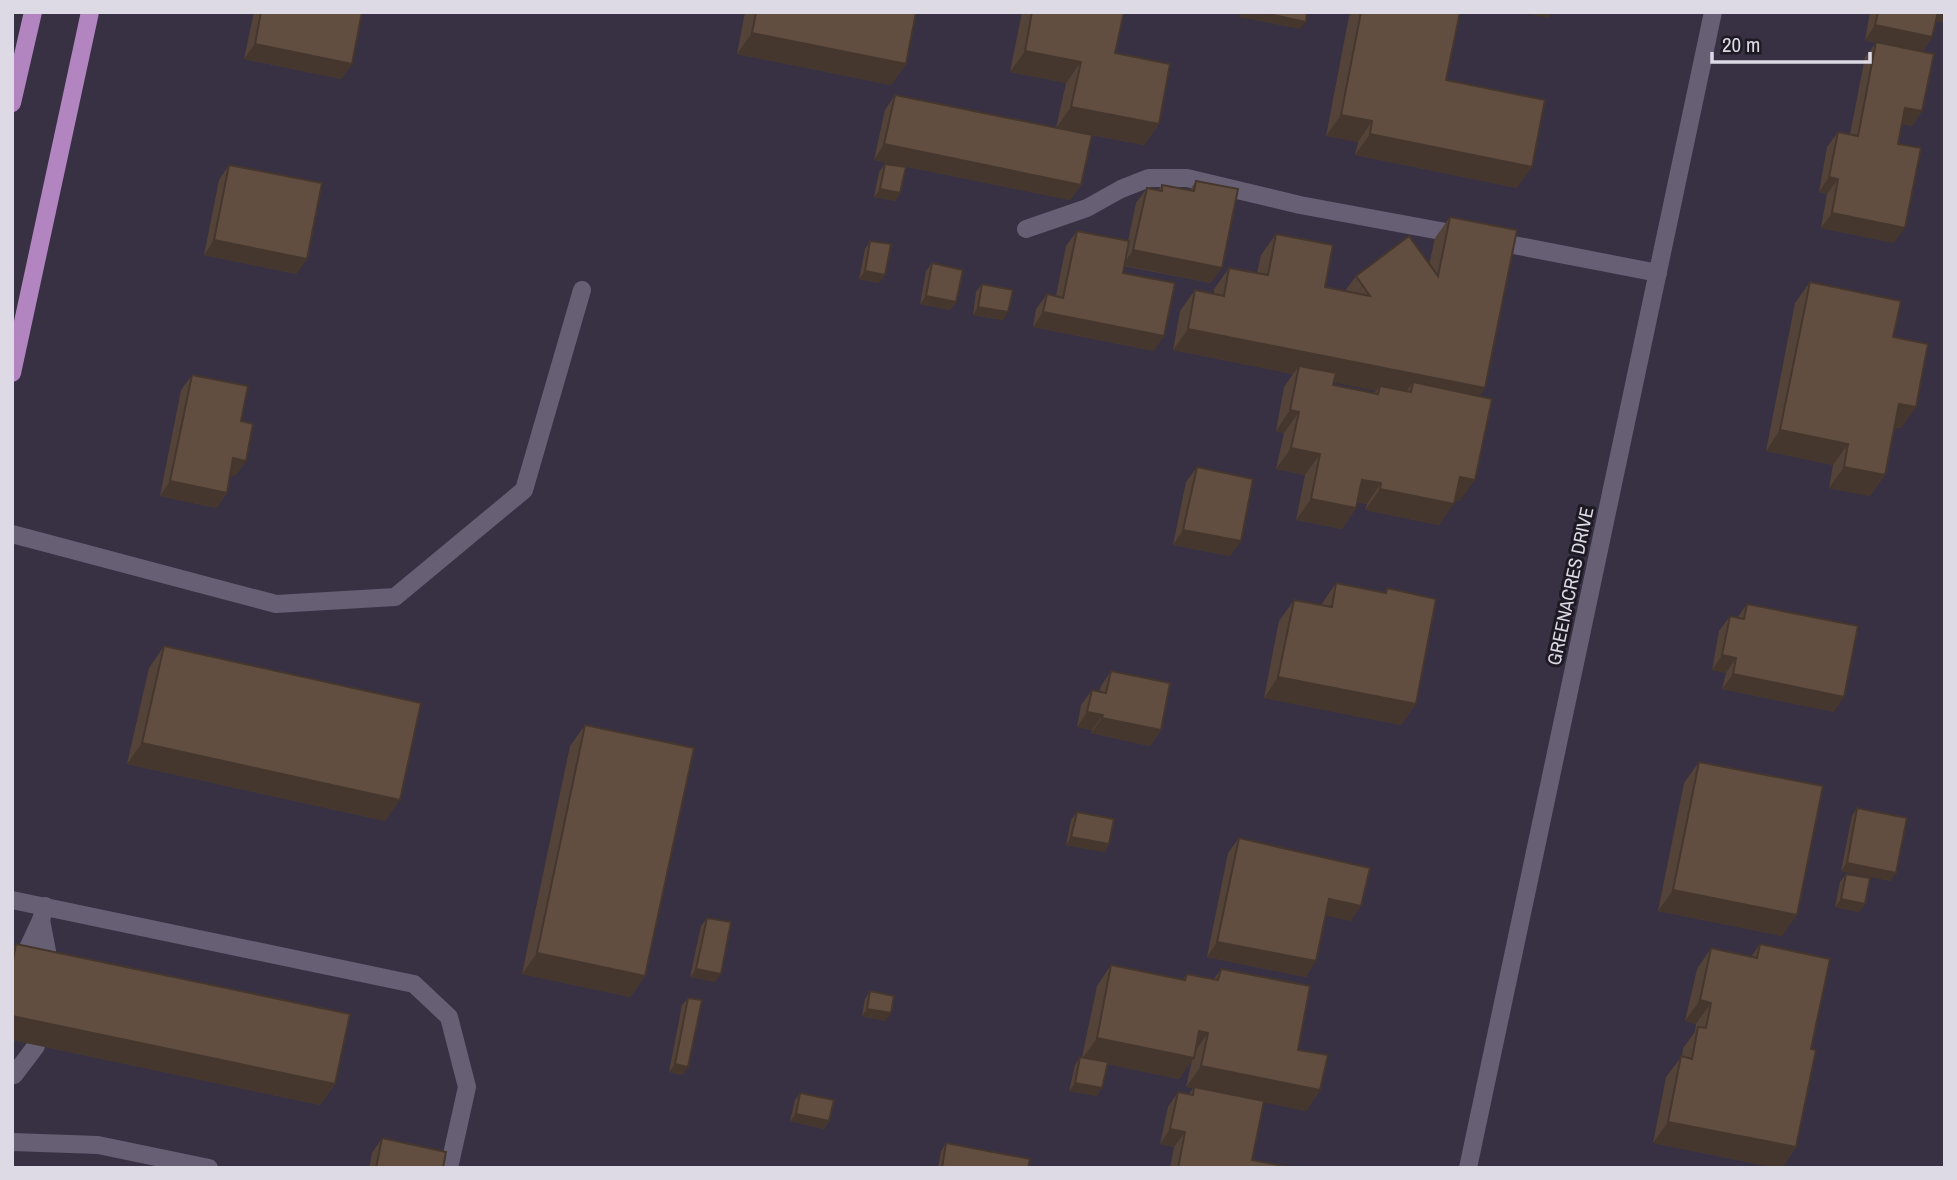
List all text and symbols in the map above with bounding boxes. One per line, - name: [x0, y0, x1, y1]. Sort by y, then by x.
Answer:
- scale bar: [1712, 21, 1870, 65]
- text: 20 m: [1722, 30, 1760, 59]
- street label: GREENACRES DRIVE: [1541, 505, 1599, 667]

